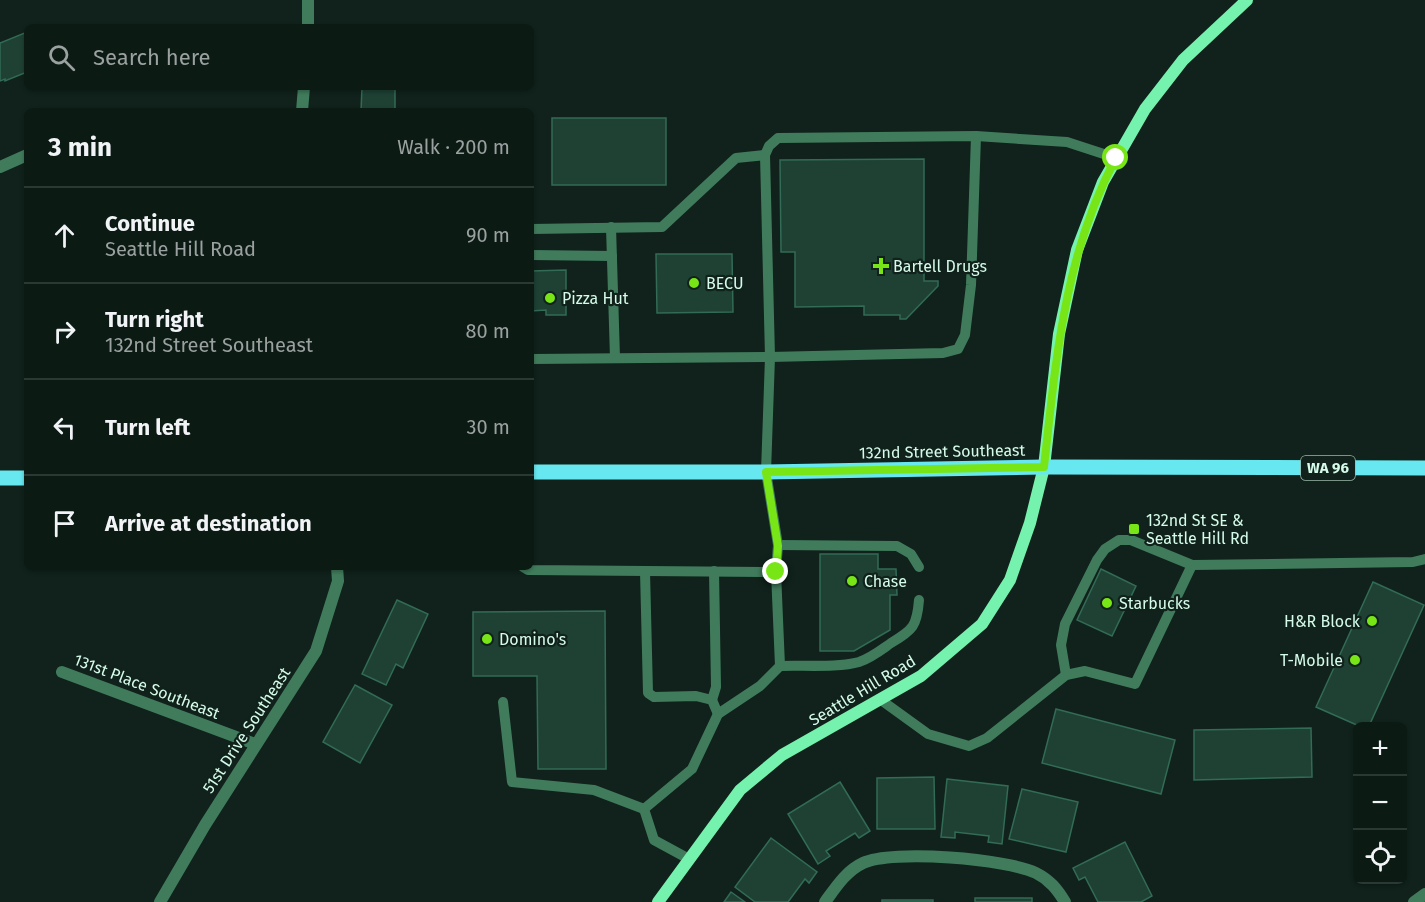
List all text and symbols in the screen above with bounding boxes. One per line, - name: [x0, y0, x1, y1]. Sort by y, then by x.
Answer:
- search box: [24, 24, 534, 90]
- icon: search: [45, 41, 78, 74]
- text: Search here: [93, 44, 211, 71]
- text: 3 min: [48, 132, 112, 163]
- text: Walk · 200 m: [397, 135, 510, 159]
- route start: [1102, 144, 1128, 170]
- text: Continue: [105, 210, 195, 237]
- icon: ahead: [48, 219, 81, 252]
- text: 90 m: [466, 223, 510, 247]
- text: Seattle Hill Road: [105, 237, 256, 261]
- place label: Bartell Drugs: [893, 257, 987, 276]
- marker: Bartell Drugs: [874, 259, 888, 273]
- place label: BECU: [706, 274, 744, 293]
- marker: BECU: [687, 276, 701, 290]
- place label: Pizza Hut: [562, 289, 629, 308]
- marker: Pizza Hut: [543, 291, 557, 305]
- text: Turn right: [105, 306, 204, 333]
- icon: right: [48, 315, 81, 348]
- text: 80 m: [465, 319, 510, 343]
- text: 132nd Street Southeast: [105, 333, 313, 357]
- icon: left: [48, 411, 81, 444]
- text: Turn left: [105, 414, 190, 441]
- text: 30 m: [466, 415, 510, 439]
- street label: 132nd Street Southeast: [859, 441, 1026, 462]
- road number: WA 96: [1301, 456, 1355, 480]
- icon: arrive: [48, 507, 81, 540]
- text: Arrive at destination: [105, 510, 312, 537]
- place label: 132nd St SE & Seattle Hill Rd: [1146, 511, 1249, 548]
- marker: 132nd St SE & Seattle Hill Rd: [1127, 522, 1141, 536]
- route end: [762, 558, 788, 584]
- place label: Chase: [864, 572, 907, 591]
- marker: Chase: [845, 574, 859, 588]
- place label: Starbucks: [1119, 594, 1190, 613]
- marker: Starbucks: [1100, 596, 1114, 610]
- place label: H&R Block: [1284, 612, 1361, 631]
- marker: H&R Block: [1365, 614, 1379, 628]
- place label: Domino's: [499, 630, 566, 649]
- marker: Domino's: [480, 632, 494, 646]
- street label: 131st Place Southeast: [71, 650, 223, 723]
- street label: Seattle Hill Road: [806, 651, 919, 730]
- place label: T-Mobile: [1280, 651, 1343, 670]
- marker: T-Mobile: [1348, 653, 1362, 667]
- street label: 51st Drive Southeast: [199, 664, 294, 797]
- map controls: [1353, 722, 1407, 884]
- button: +: [1353, 722, 1407, 776]
- button: −: [1353, 776, 1407, 830]
- button: locate: [1353, 830, 1407, 884]

